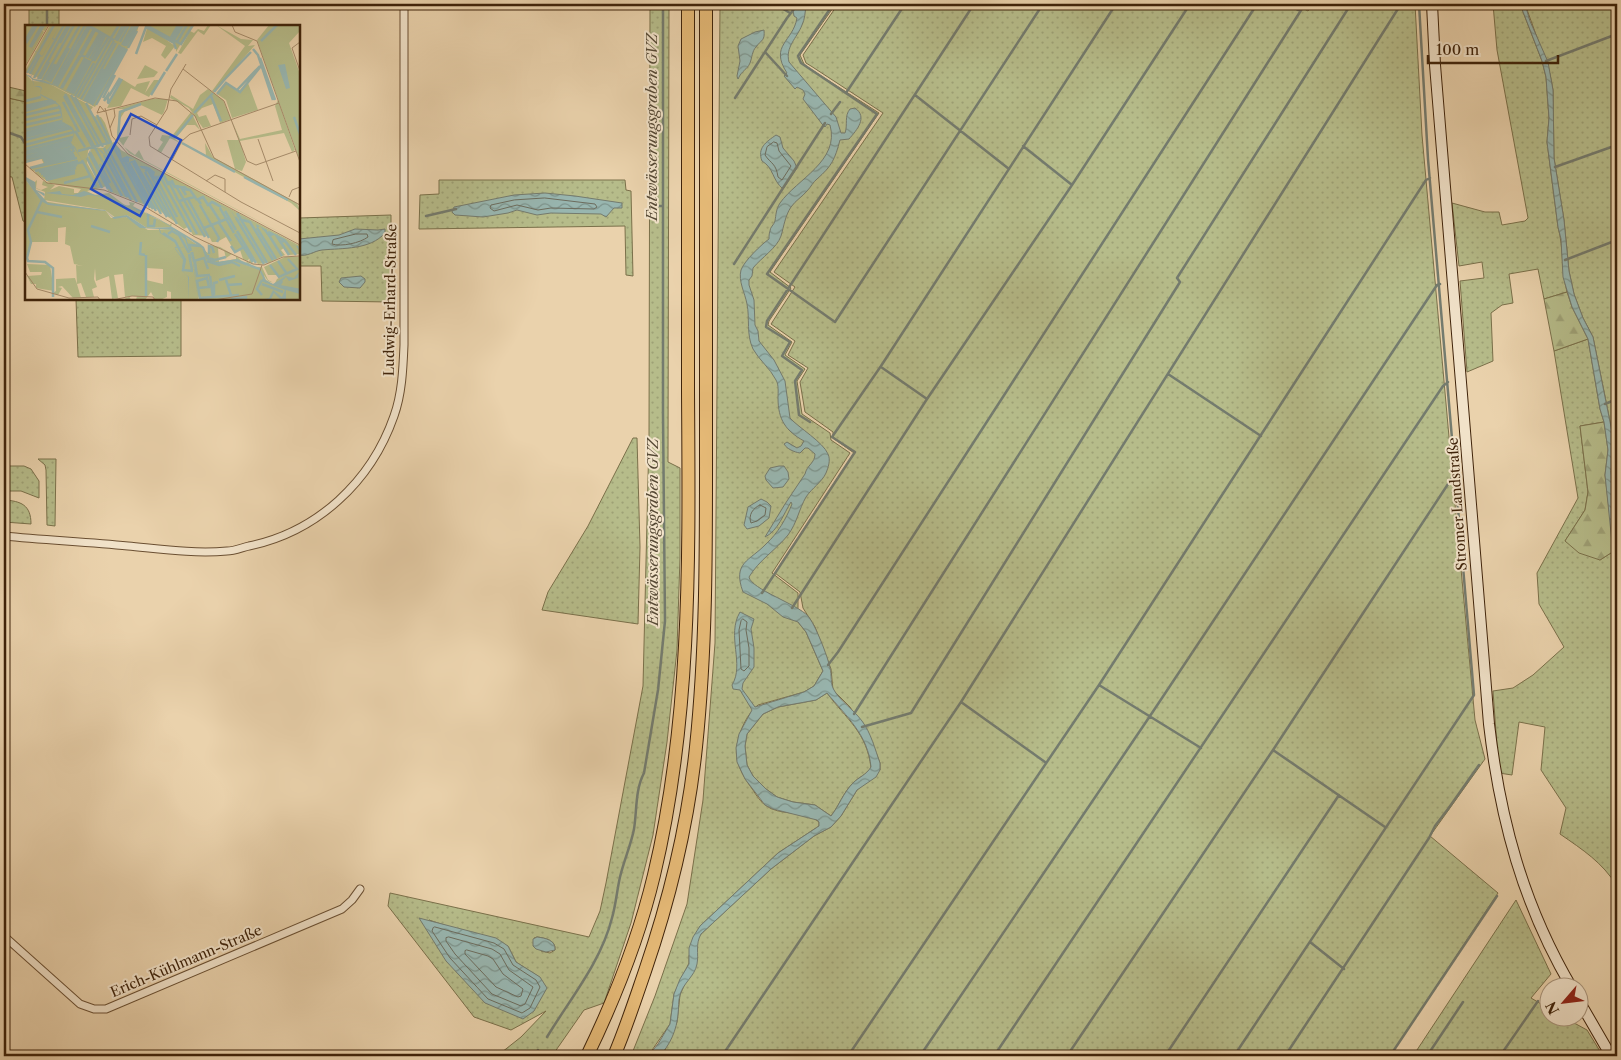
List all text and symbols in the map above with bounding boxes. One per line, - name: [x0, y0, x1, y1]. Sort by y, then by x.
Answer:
- inset map: [25, 25, 300, 300]
- water label: Entwässerungsgraben GVZ: [642, 32, 661, 222]
- scale bar: [1428, 32, 1558, 64]
- text: 100 m: [1436, 40, 1479, 59]
- street label: Ludwig-Erhard-Straße: [380, 224, 400, 376]
- water label: Entwässerungsgraben GVZ: [643, 437, 662, 627]
- street label: Stromer Landstraße: [1443, 437, 1471, 571]
- street label: Erich-Kühlmann-Straße: [108, 921, 265, 1001]
- north arrow: [1538, 978, 1588, 1028]
- text: N: [1542, 999, 1563, 1018]

